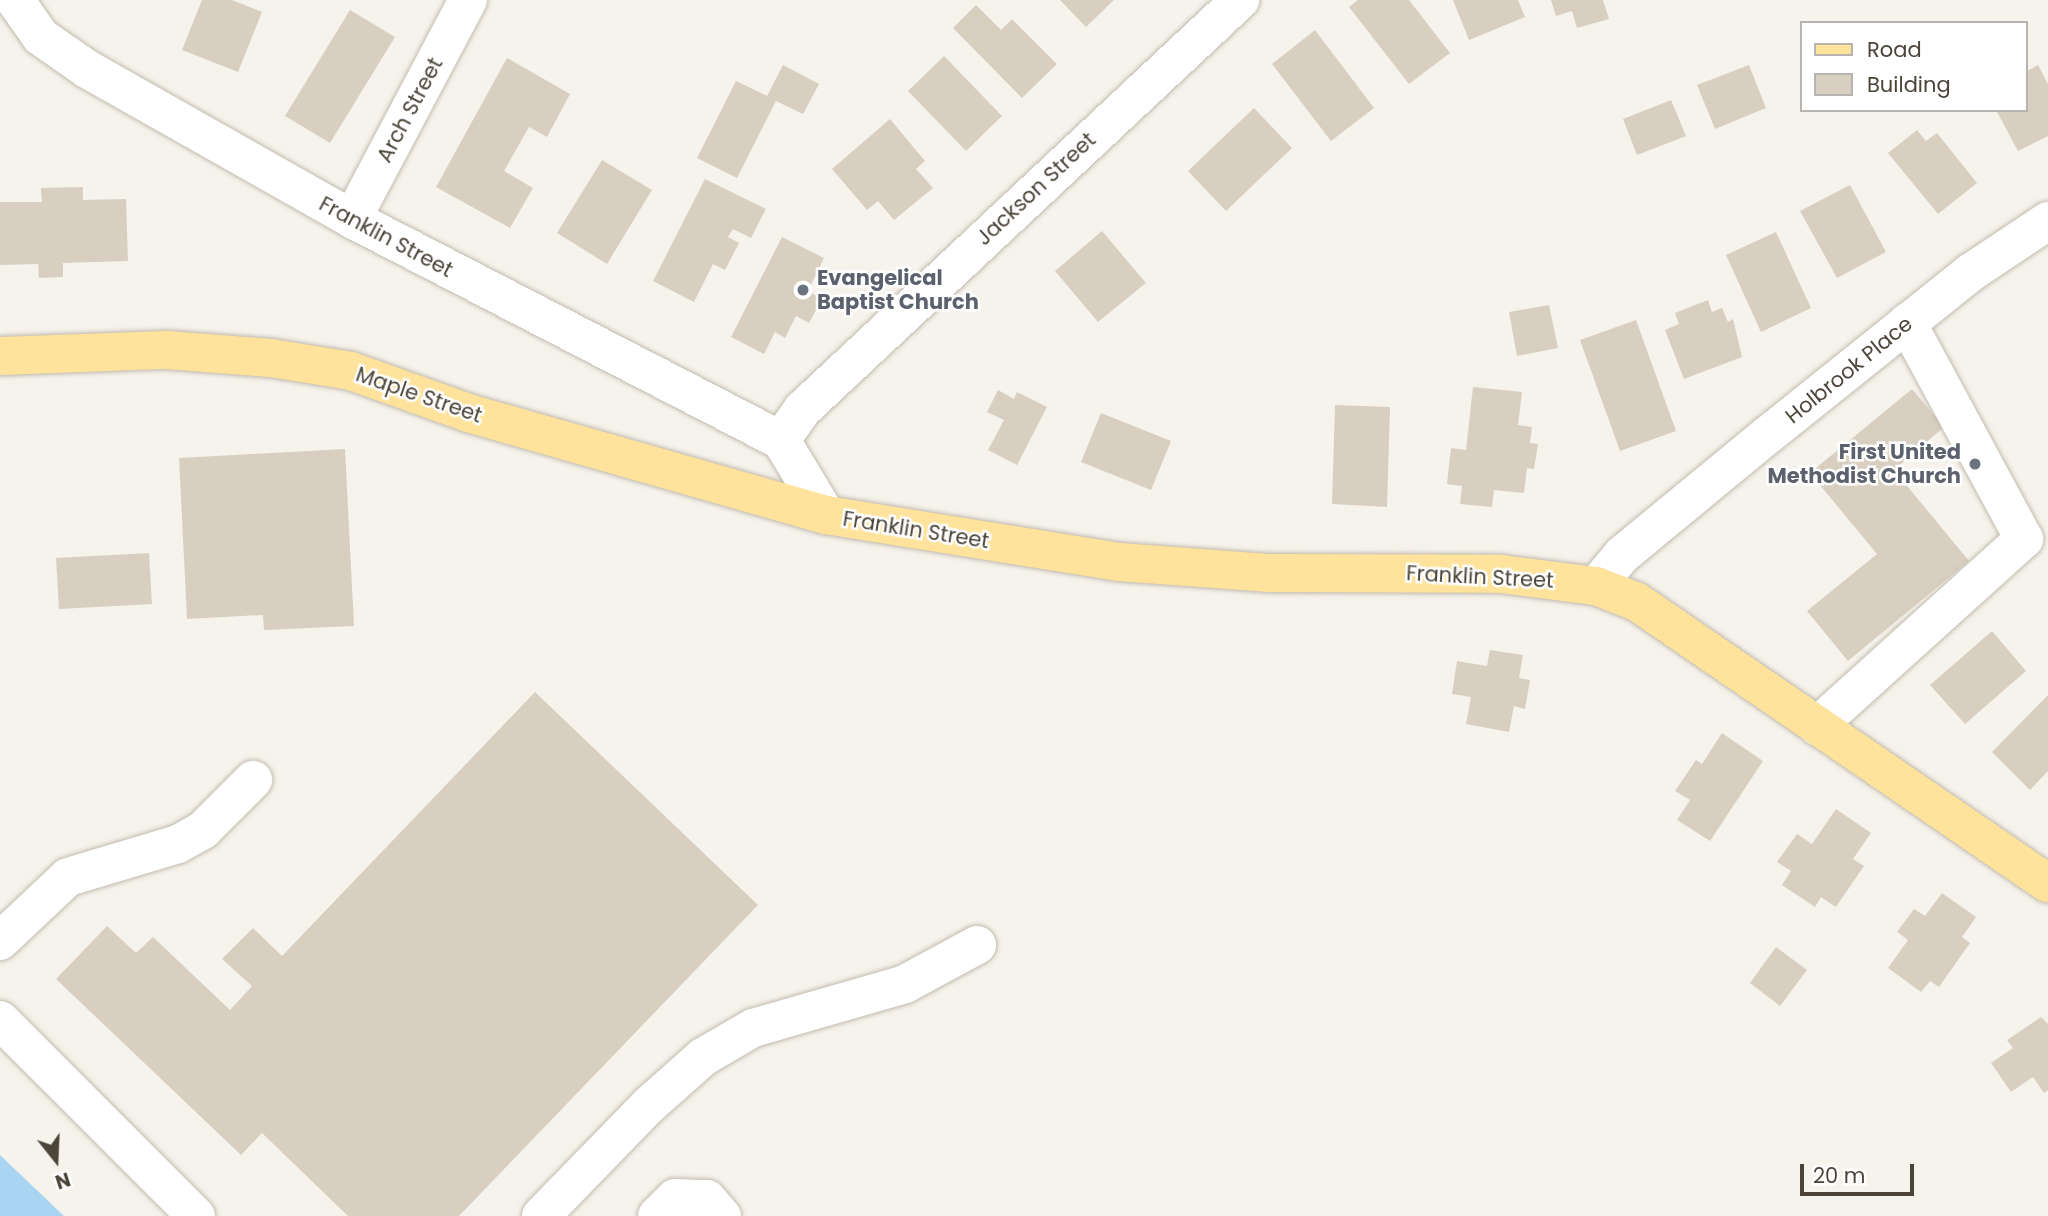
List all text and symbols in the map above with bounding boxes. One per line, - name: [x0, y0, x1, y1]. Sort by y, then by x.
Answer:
- legend: [1800, 21, 2027, 112]
- text: Road: [1867, 35, 1922, 64]
- street label: Arch Street: [372, 53, 448, 167]
- text: Building: [1867, 70, 1951, 99]
- street label: Jackson Street: [971, 127, 1101, 251]
- street label: Franklin Street: [315, 191, 457, 283]
- place label: Evangelical Baptist Church: [817, 265, 979, 315]
- marker: Evangelical Baptist Church: [795, 282, 811, 298]
- street label: Holbrook Place: [1781, 311, 1917, 429]
- street label: Maple Street: [353, 362, 485, 428]
- place label: First United Methodist Church: [1767, 439, 1961, 489]
- marker: First United Methodist Church: [1967, 456, 1983, 472]
- street label: Franklin Street: [841, 506, 991, 554]
- street label: Franklin Street: [1406, 561, 1554, 593]
- north arrow: [21, 1125, 91, 1195]
- scale bar: [1803, 1150, 1917, 1194]
- text: 20 m: [1813, 1161, 1866, 1190]
- text: N: [52, 1165, 74, 1195]

